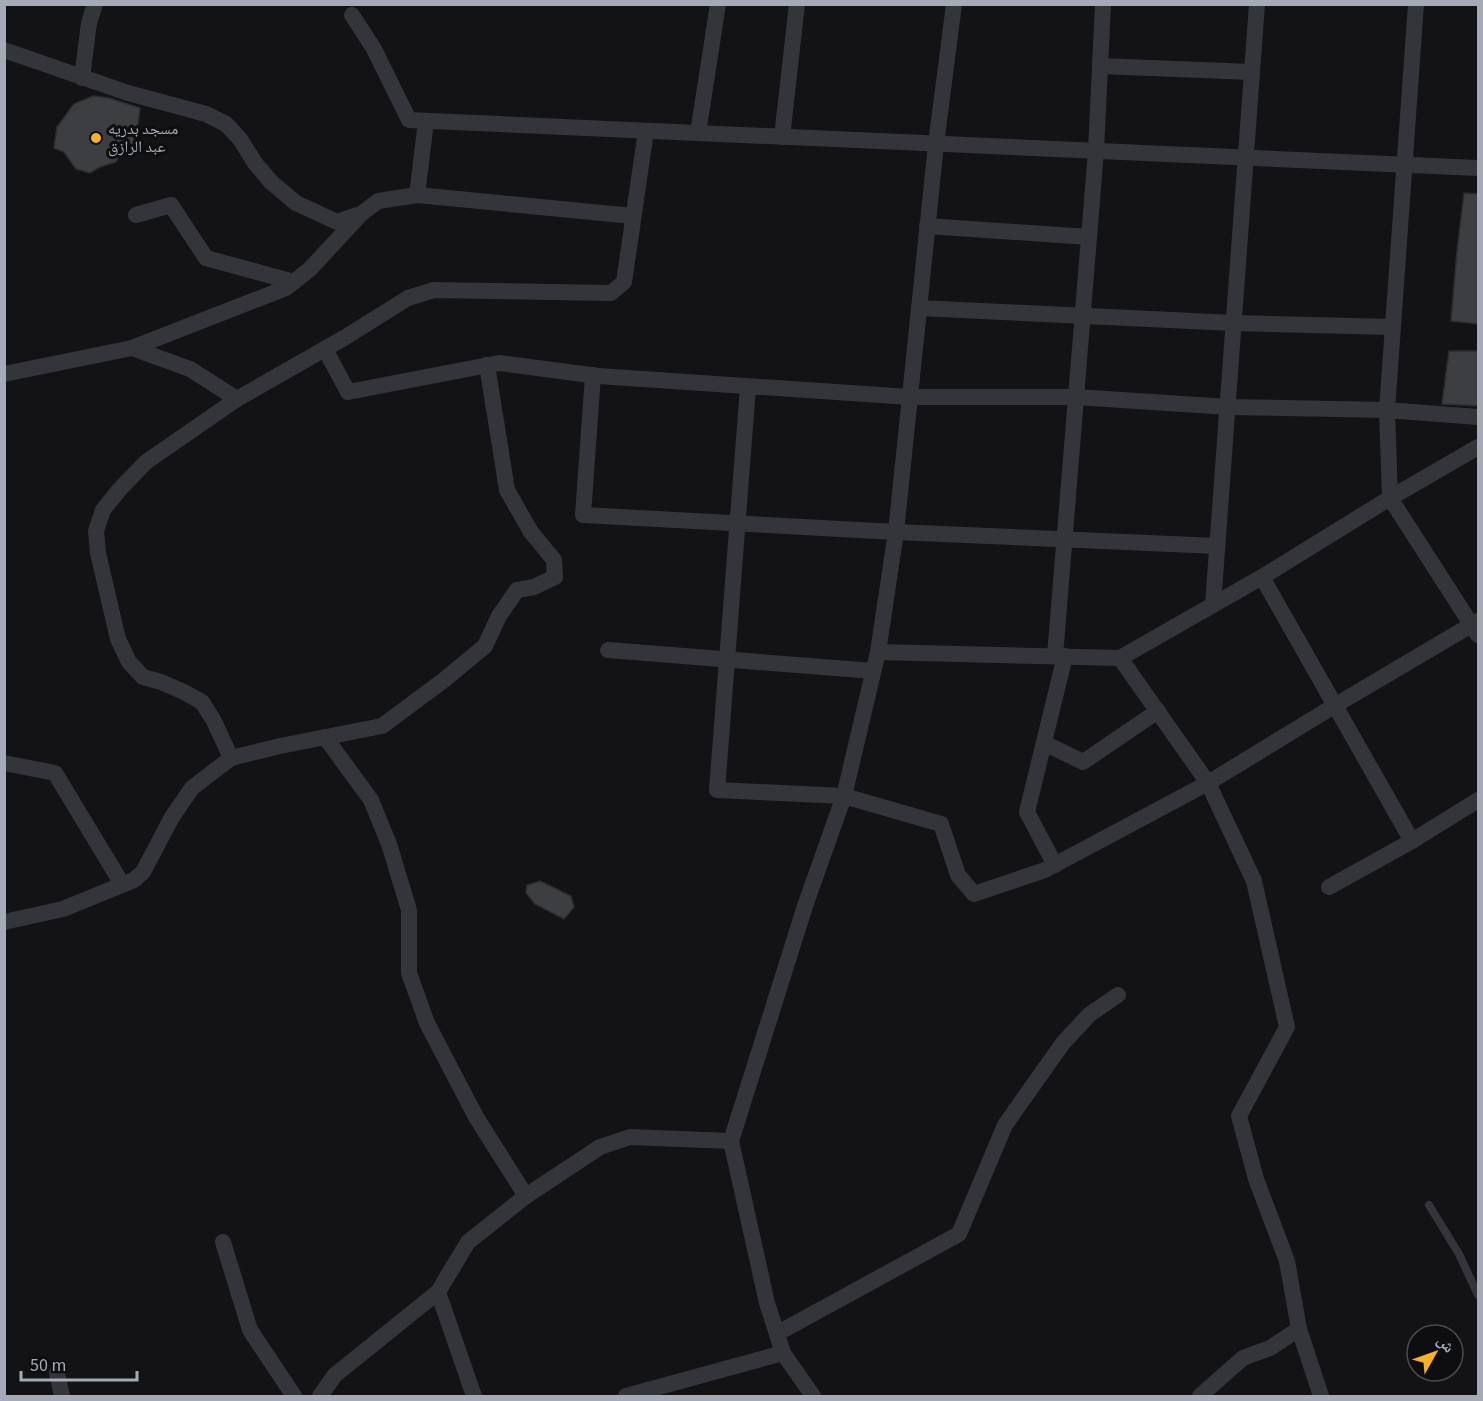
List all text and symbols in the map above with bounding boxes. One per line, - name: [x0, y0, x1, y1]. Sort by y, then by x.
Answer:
- place label: مسجد بدريه عبد الرازق: [108, 118, 178, 158]
- marker: مسجد بدريه عبد الرازق: [89, 131, 103, 145]
- north arrow: [1405, 1323, 1465, 1383]
- text: ش: [1432, 1330, 1460, 1358]
- scale bar: [21, 1344, 136, 1382]
- text: 50 m: [30, 1353, 66, 1378]

